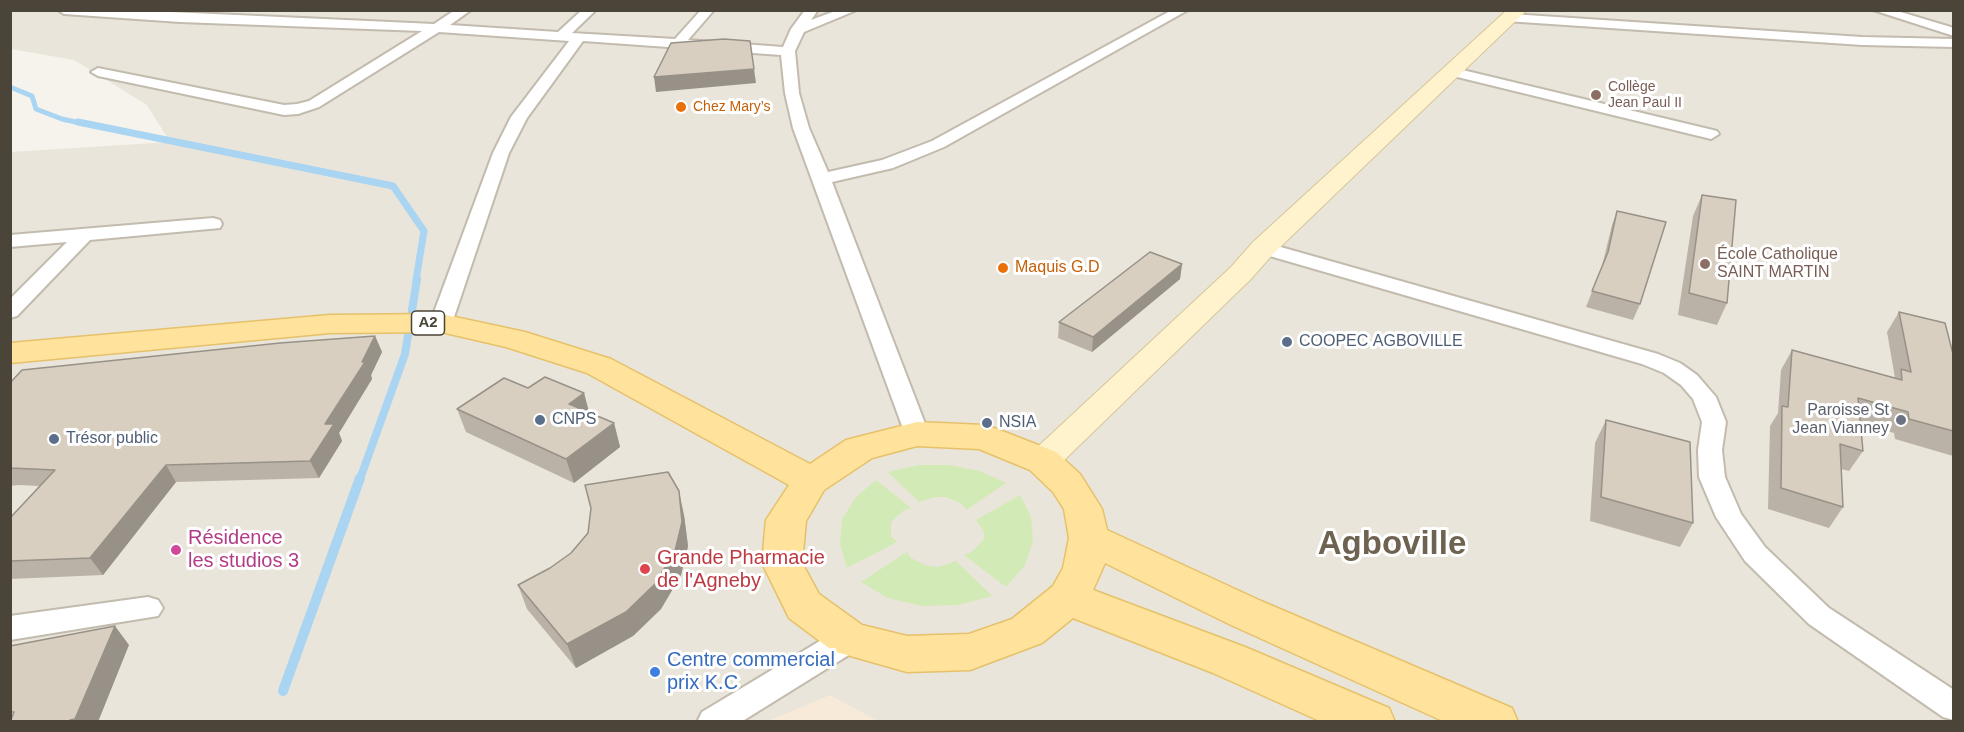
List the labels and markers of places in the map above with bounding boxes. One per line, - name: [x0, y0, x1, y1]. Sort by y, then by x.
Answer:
- place label: Collège Jean Paul II: [1608, 79, 1682, 112]
- marker: Collège Jean Paul II: [1589, 88, 1603, 102]
- place label: Chez Mary’s: [693, 99, 771, 115]
- marker: Chez Mary’s: [674, 100, 688, 114]
- place label: École Catholique SAINT MARTIN: [1717, 245, 1838, 283]
- marker: École Catholique SAINT MARTIN: [1698, 257, 1712, 271]
- place label: Maquis G.D: [1015, 258, 1099, 278]
- marker: Maquis G.D: [996, 261, 1010, 275]
- place label: COOPEC AGBOVILLE: [1299, 332, 1463, 352]
- marker: COOPEC AGBOVILLE: [1280, 335, 1294, 349]
- place label: Paroisse St Jean Vianney: [1792, 401, 1889, 439]
- place label: CNPS: [552, 410, 596, 430]
- marker: CNPS: [533, 413, 547, 427]
- place label: NSIA: [999, 413, 1036, 433]
- marker: Paroisse St Jean Vianney: [1894, 413, 1908, 427]
- marker: NSIA: [980, 416, 994, 430]
- place label: Trésor public: [66, 429, 158, 449]
- marker: Trésor public: [47, 432, 61, 446]
- place label: Résidence les studios 3: [188, 526, 299, 573]
- marker: Résidence les studios 3: [169, 543, 183, 557]
- place label: Grande Pharmacie de l'Agneby: [657, 546, 825, 593]
- marker: Grande Pharmacie de l'Agneby: [638, 562, 652, 576]
- place label: Centre commercial prix K.C: [667, 648, 835, 695]
- marker: Centre commercial prix K.C: [648, 665, 662, 679]

